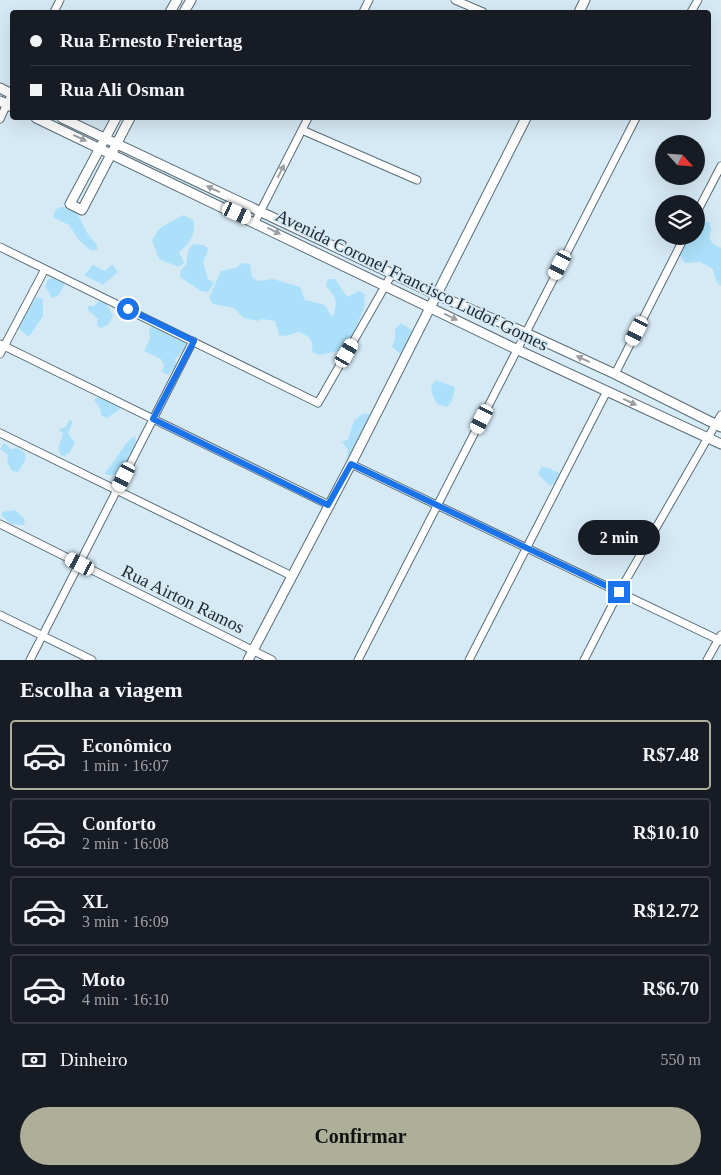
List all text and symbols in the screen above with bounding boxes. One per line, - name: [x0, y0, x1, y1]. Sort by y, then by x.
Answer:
- text: Rua Ernesto Freiertag: [60, 30, 242, 51]
- text: Rua Ali Osman: [60, 79, 185, 100]
- one-way arrow: [73, 135, 87, 143]
- north arrow: [655, 135, 705, 185]
- map controls: [655, 135, 705, 245]
- one-way arrow: [277, 163, 285, 178]
- one-way arrow: [206, 185, 220, 193]
- button: layers: [655, 195, 705, 245]
- car: [220, 200, 253, 226]
- street label: Avenida Coronel Francisco Ludof Gomes: [273, 205, 551, 355]
- one-way arrow: [267, 227, 281, 235]
- car: [546, 248, 573, 282]
- route start: [117, 298, 139, 320]
- one-way arrow: [444, 313, 459, 321]
- car: [623, 314, 650, 348]
- car: [333, 336, 360, 370]
- one-way arrow: [576, 355, 590, 363]
- one-way arrow: [623, 398, 637, 406]
- car: [468, 402, 495, 436]
- car: [110, 460, 137, 494]
- callout: 2 min: [578, 520, 660, 554]
- text: 2 min: [600, 529, 638, 546]
- car: [63, 551, 96, 577]
- street label: Rua Airton Ramos: [118, 561, 248, 637]
- route end: [608, 581, 630, 603]
- text: Escolha a viagem: [20, 677, 183, 702]
- icon: car: [22, 733, 67, 778]
- text: Econômico: [82, 735, 172, 756]
- text: R$7.48: [643, 744, 699, 765]
- text: 1 min · 16:07: [82, 757, 169, 774]
- icon: car: [22, 811, 67, 856]
- text: Conforto: [82, 813, 156, 834]
- text: R$10.10: [633, 822, 699, 843]
- text: 2 min · 16:08: [82, 835, 169, 852]
- icon: car: [22, 889, 67, 934]
- text: XL: [82, 891, 108, 912]
- text: R$12.72: [633, 900, 699, 921]
- text: 3 min · 16:09: [82, 913, 169, 930]
- icon: car: [22, 967, 67, 1012]
- text: Moto: [82, 969, 125, 990]
- text: R$6.70: [643, 978, 699, 999]
- text: 4 min · 16:10: [82, 991, 169, 1008]
- icon: cash: [20, 1046, 48, 1074]
- text: Dinheiro: [60, 1049, 128, 1070]
- text: 550 m: [661, 1051, 701, 1068]
- button: Confirmar: [20, 1107, 701, 1165]

